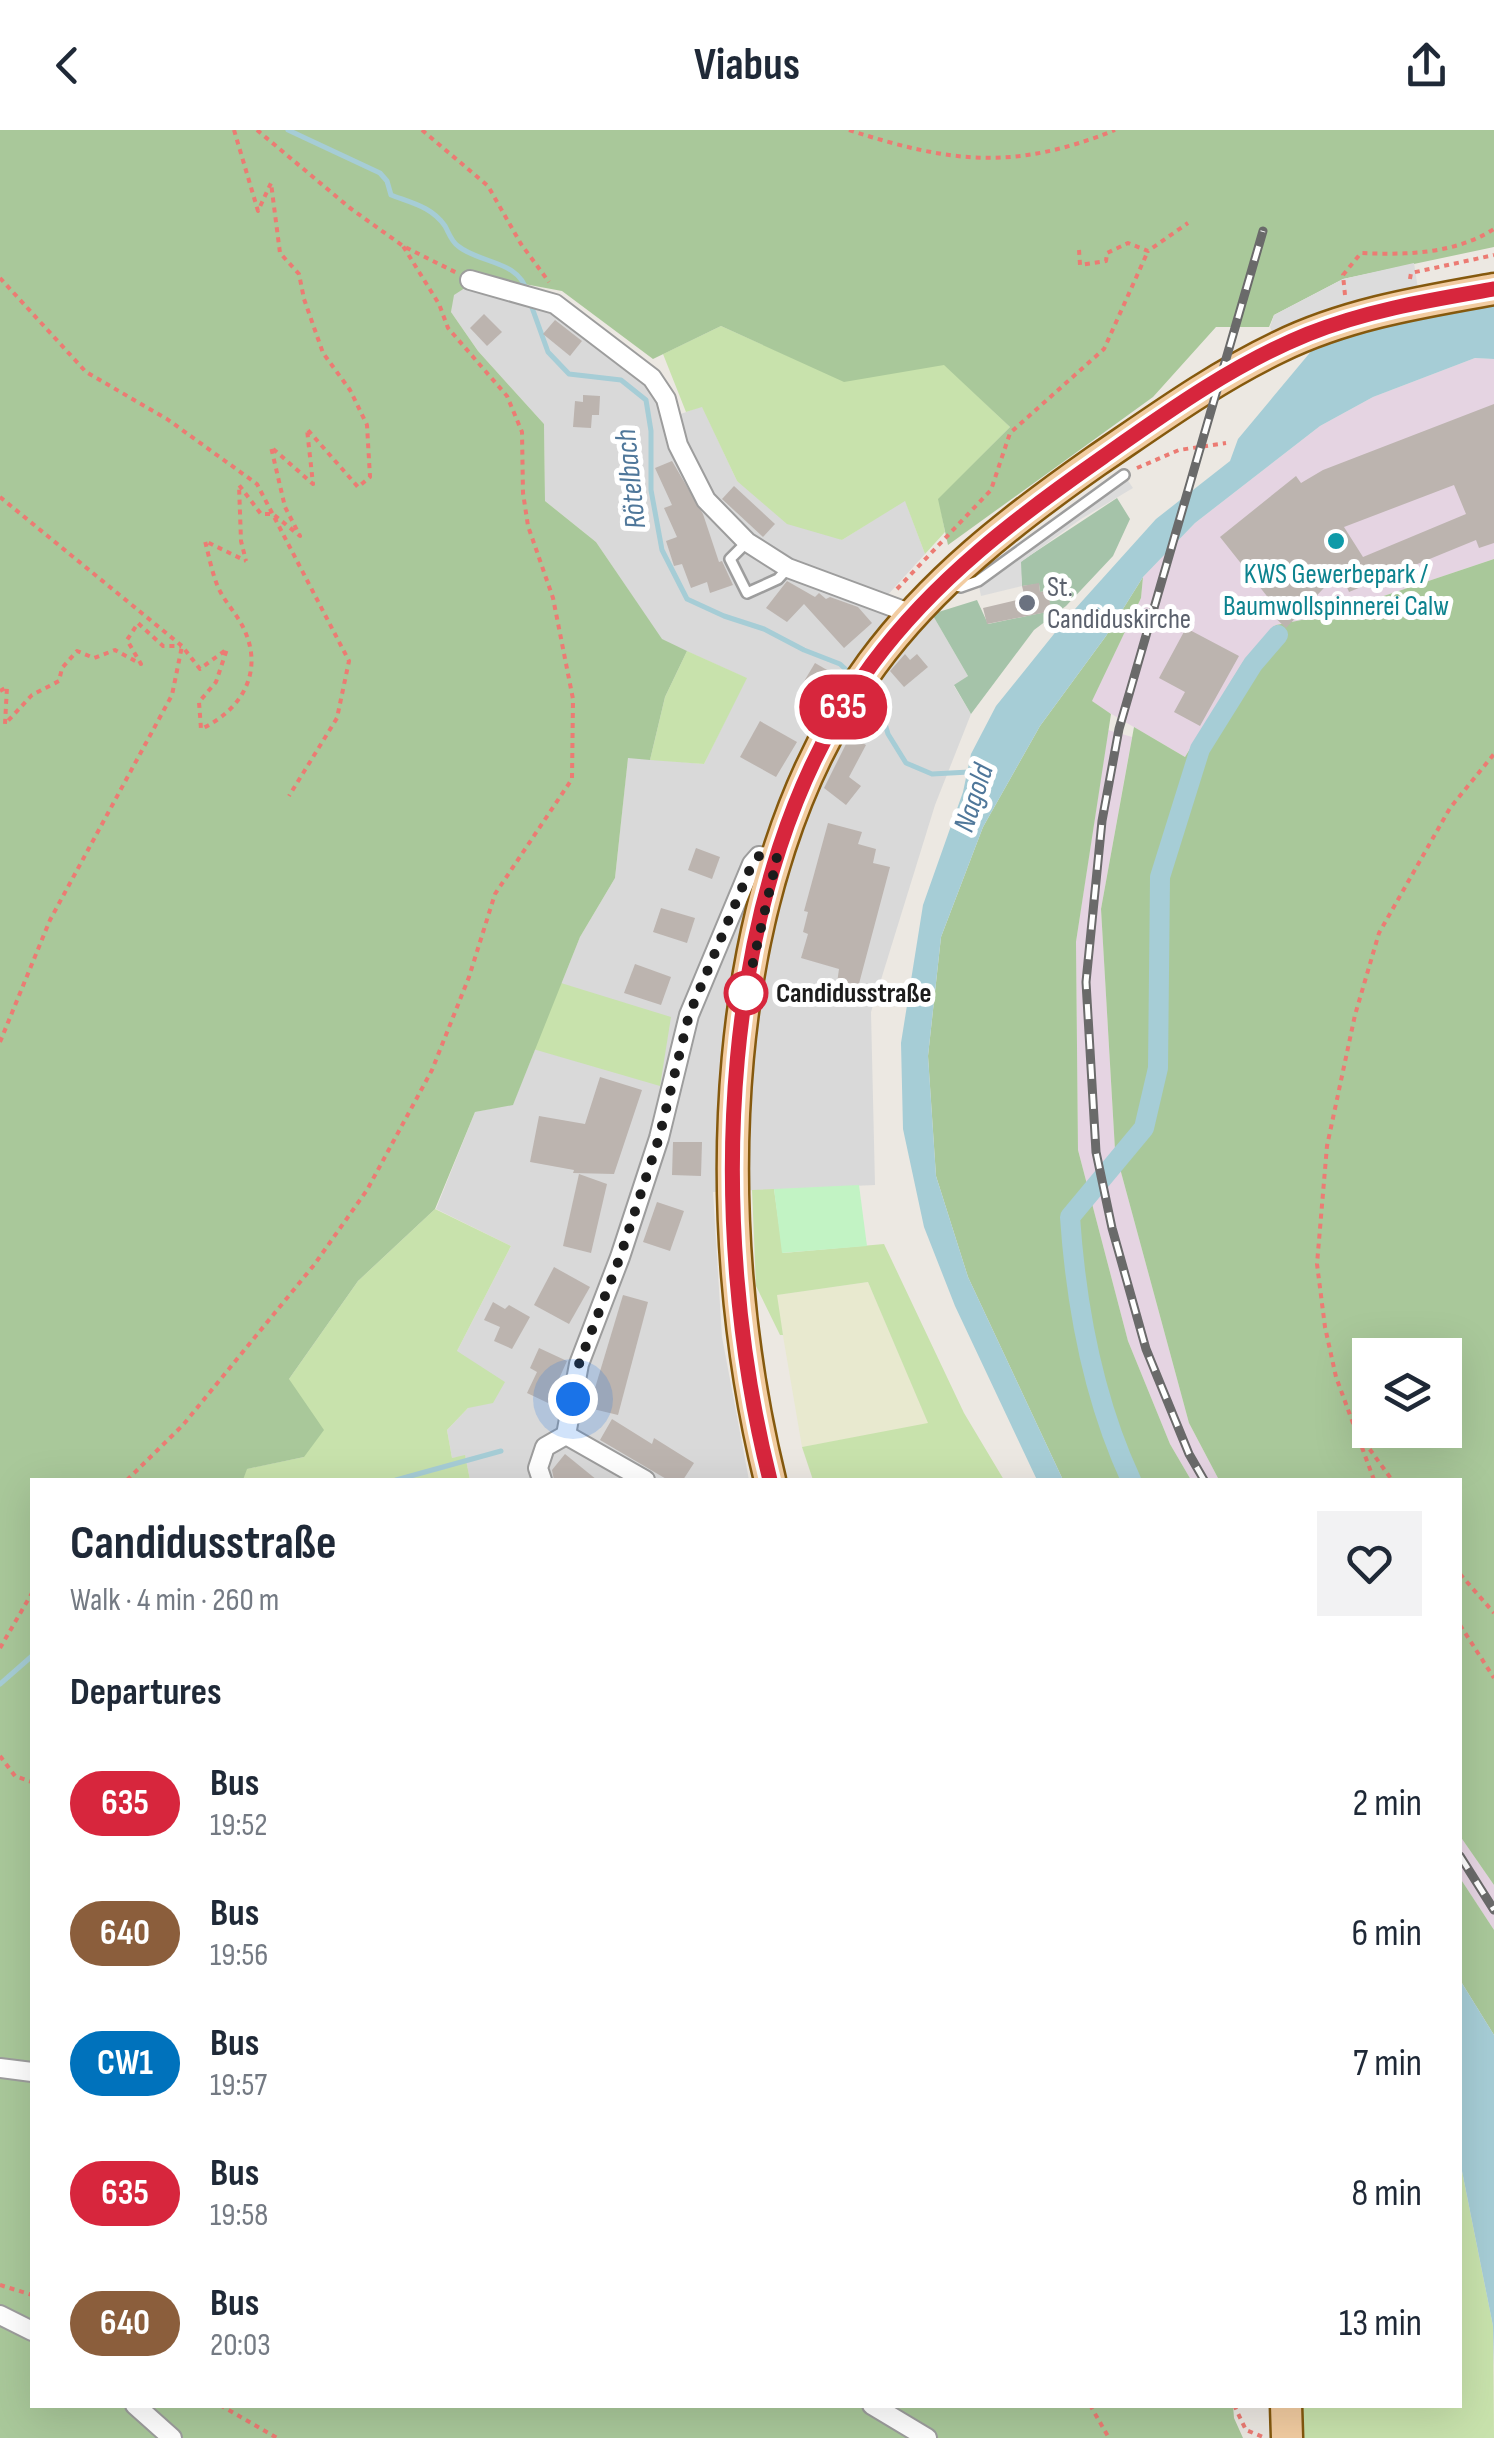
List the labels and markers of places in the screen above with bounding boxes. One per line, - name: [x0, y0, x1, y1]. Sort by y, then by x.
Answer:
- marker: KWS Gewerbepark / Baumwollspinnerei Calw: [1325, 530, 1347, 552]
- place label: KWS Gewerbepark / Baumwollspinnerei Calw: [1223, 558, 1449, 623]
- place label: St. Candiduskirche: [1047, 571, 1191, 636]
- marker: St. Candiduskirche: [1016, 592, 1038, 614]
- marker: Candidusstraße: [725, 972, 767, 1014]
- place label: Candidusstraße: [776, 977, 931, 1010]

